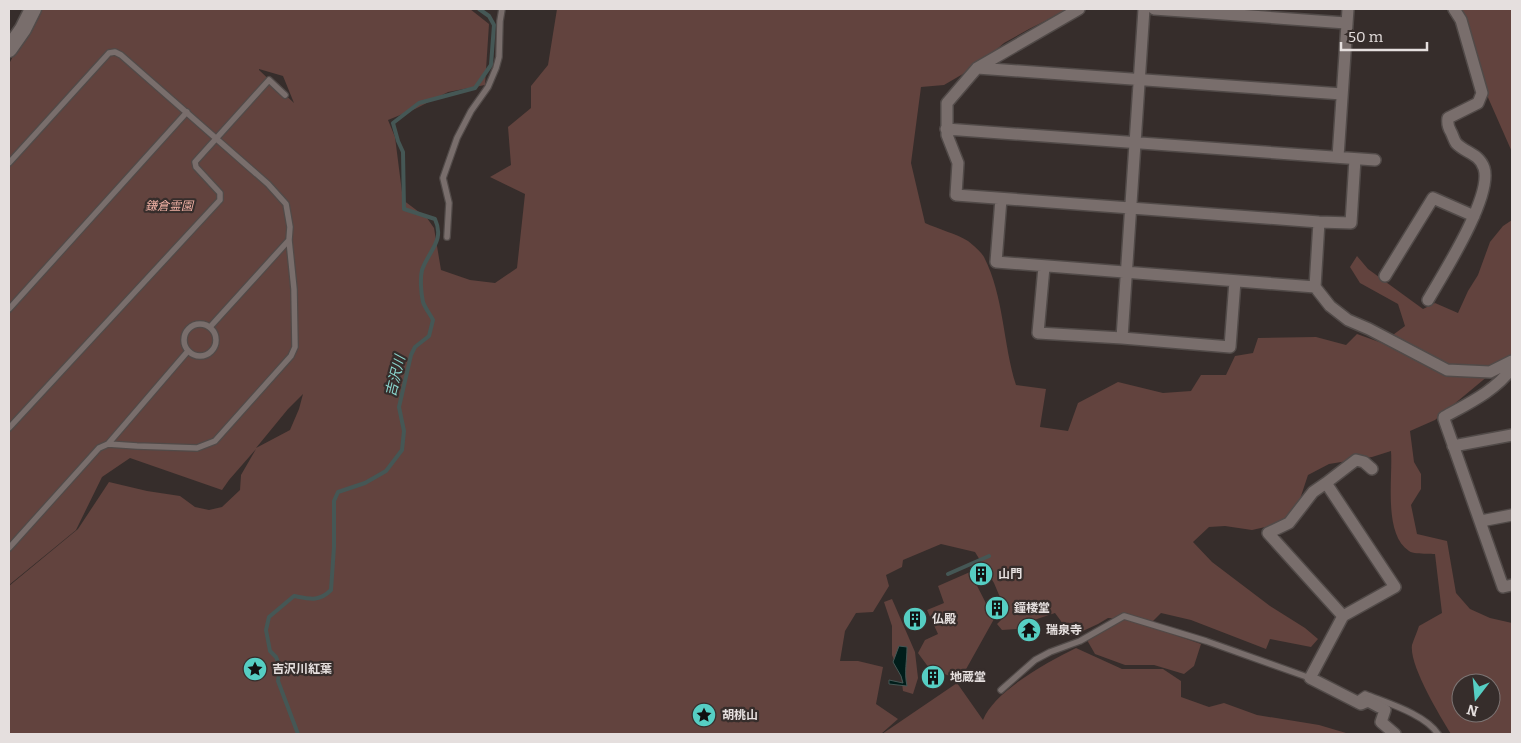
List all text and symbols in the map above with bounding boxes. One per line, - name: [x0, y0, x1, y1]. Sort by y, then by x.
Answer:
- scale bar: [1341, 20, 1427, 52]
- text: 50 m: [1348, 28, 1384, 46]
- park label: 鎌倉霊園: [145, 199, 195, 213]
- water label: 吉沢川: [382, 352, 409, 399]
- building icon: 山門: [968, 561, 994, 587]
- place label: 山門: [998, 567, 1022, 581]
- building icon: 鐘楼堂: [984, 595, 1010, 621]
- place label: 鐘楼堂: [1013, 601, 1050, 615]
- building icon: 仏殿: [902, 606, 928, 632]
- place label: 仏殿: [932, 612, 956, 626]
- temple icon: 瑞泉寺: [1016, 617, 1042, 643]
- place label: 瑞泉寺: [1046, 623, 1082, 637]
- place icon: 吉沢川紅葉: [242, 656, 268, 682]
- place label: 吉沢川紅葉: [272, 662, 332, 676]
- building icon: 地蔵堂: [920, 664, 946, 690]
- place label: 地蔵堂: [950, 670, 986, 684]
- north arrow: [1451, 673, 1501, 723]
- text: N: [1465, 700, 1480, 720]
- place icon: 胡桃山: [691, 702, 717, 728]
- place label: 胡桃山: [722, 708, 758, 722]

